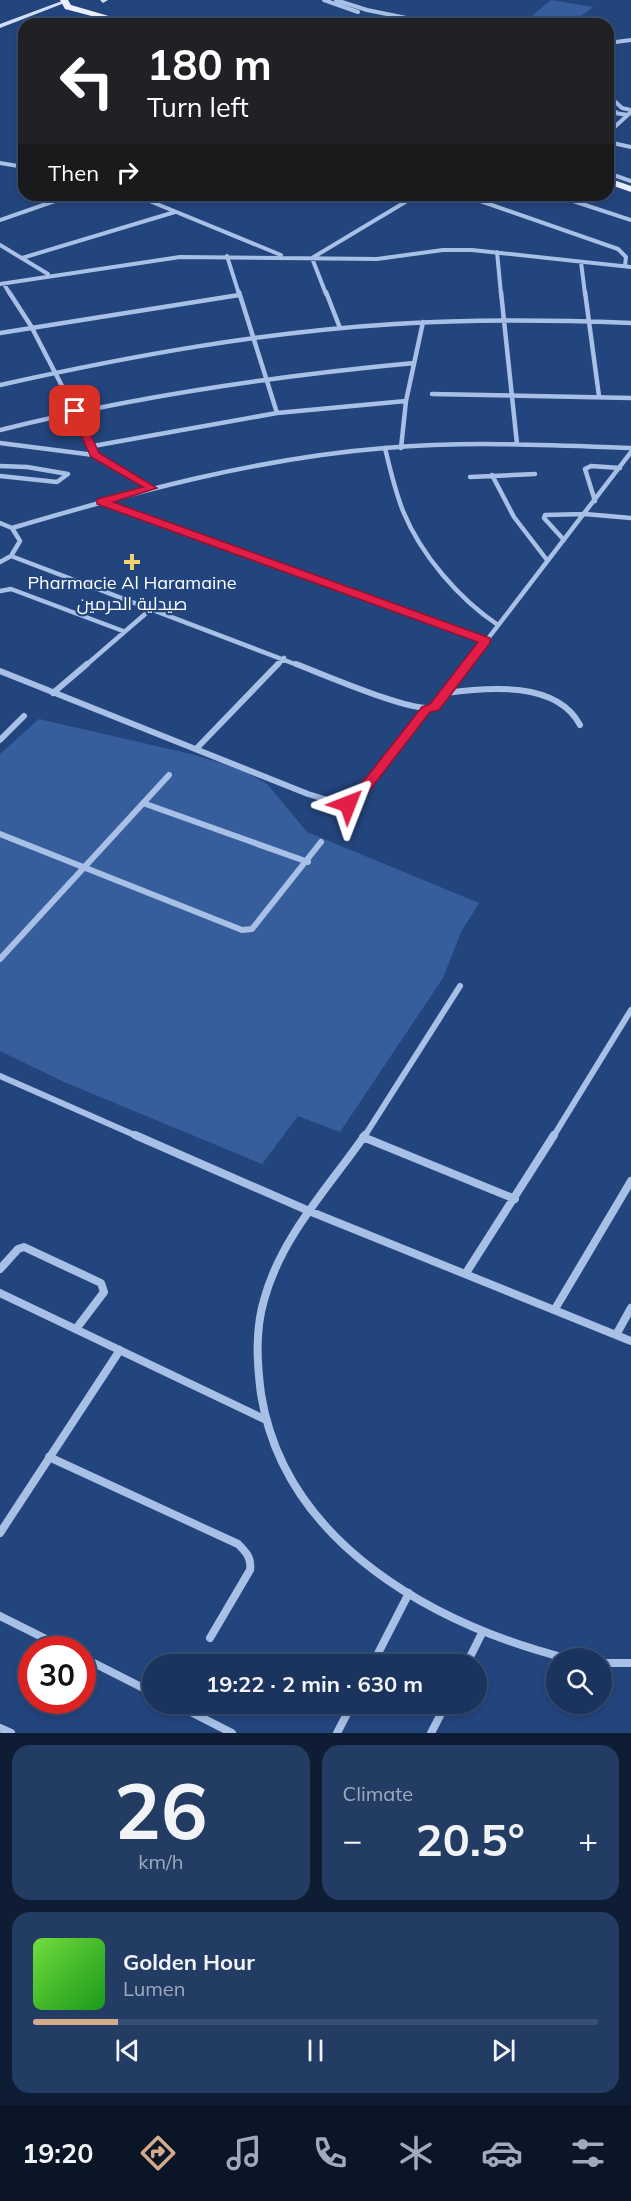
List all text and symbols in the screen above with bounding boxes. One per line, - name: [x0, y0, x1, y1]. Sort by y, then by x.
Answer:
- text: 180 m: [147, 38, 272, 91]
- icon: left: [48, 42, 126, 120]
- text: Turn left: [147, 90, 249, 124]
- icon: right: [111, 156, 144, 189]
- text: Then: [48, 159, 99, 187]
- pin: [49, 385, 100, 436]
- icon: arrive: [58, 394, 91, 427]
- marker: Pharmacie Al Haramaine صيدلية الحرمين: [125, 555, 139, 569]
- place label: Pharmacie Al Haramaine صيدلية الحرمين: [27, 571, 237, 615]
- position arrow: [316, 772, 380, 836]
- speed limit sign: 30: [18, 1636, 96, 1714]
- map controls: [546, 1648, 612, 1714]
- button: search: [546, 1648, 612, 1714]
- text: 19:22 · 2 min · 630 m: [206, 1670, 423, 1698]
- text: 26: [114, 1761, 208, 1859]
- text: Climate: [343, 1781, 413, 1806]
- text: 20.5°: [416, 1811, 525, 1867]
- text: −: [343, 1819, 362, 1860]
- text: +: [578, 1819, 598, 1860]
- text: km/h: [138, 1849, 183, 1874]
- text: Golden Hour: [123, 1948, 255, 1976]
- text: Lumen: [123, 1976, 185, 2001]
- icon: previous: [111, 2034, 144, 2067]
- icon: pause: [299, 2034, 332, 2067]
- icon: next: [487, 2034, 520, 2067]
- icon: directions: [137, 2132, 179, 2174]
- icon: music: [223, 2132, 265, 2174]
- icon: phone: [309, 2132, 351, 2174]
- icon: climate: [395, 2132, 437, 2174]
- icon: car: [481, 2132, 523, 2174]
- icon: filters: [567, 2132, 609, 2174]
- text: 19:20: [22, 2136, 93, 2170]

